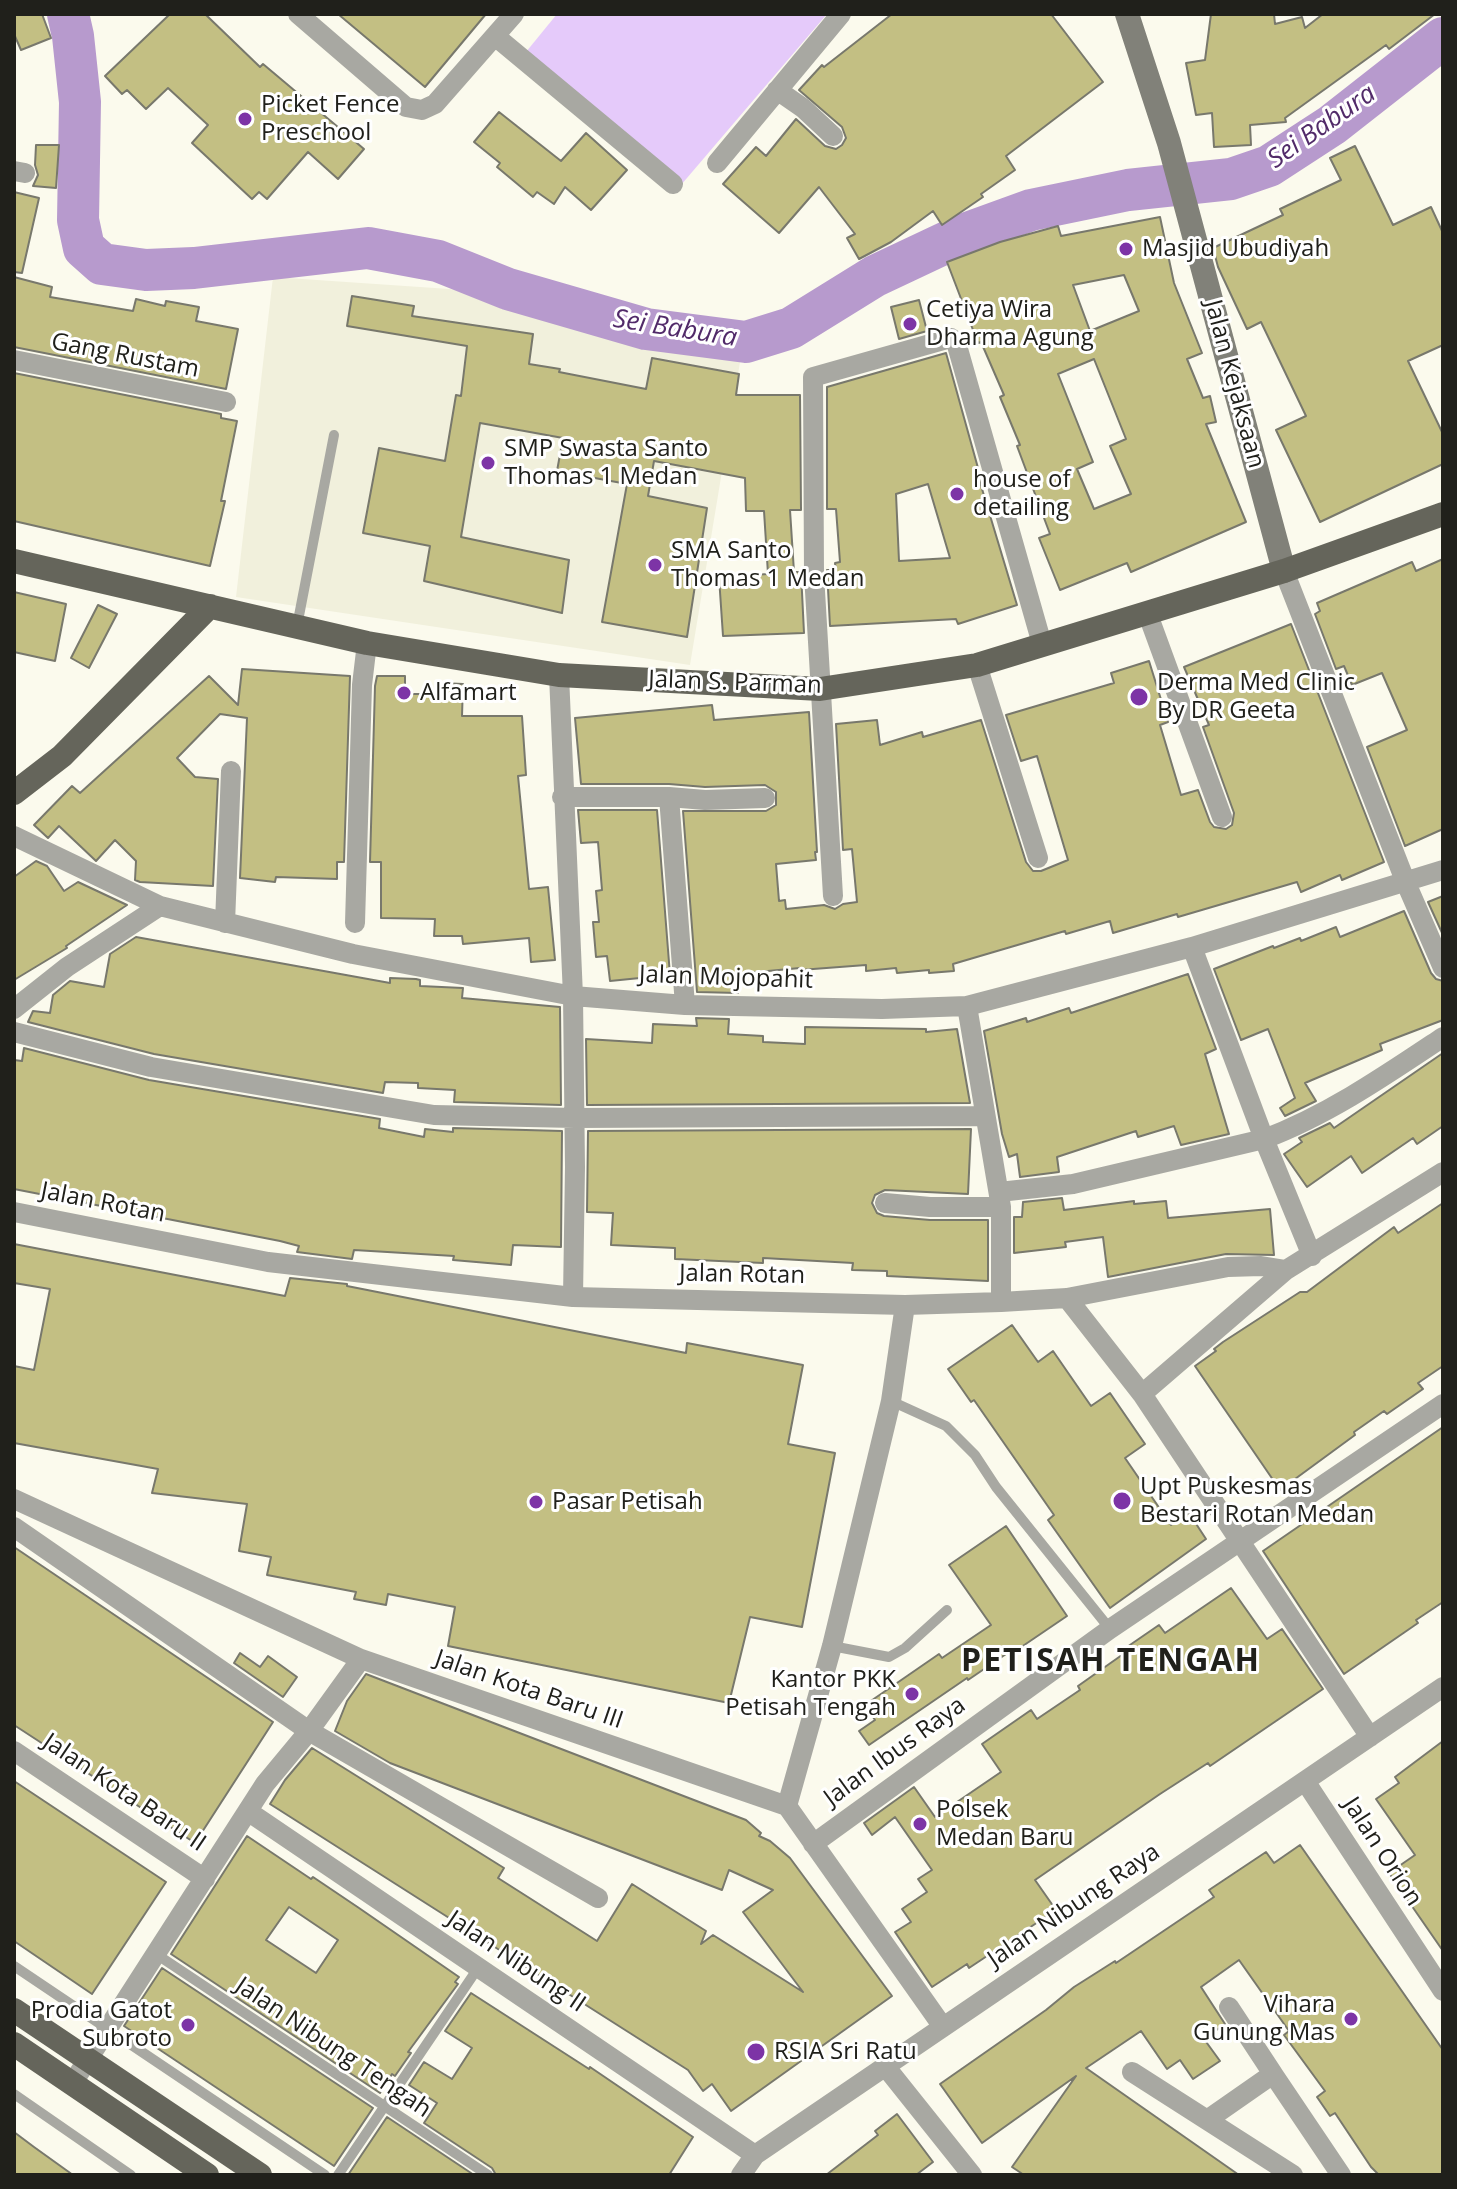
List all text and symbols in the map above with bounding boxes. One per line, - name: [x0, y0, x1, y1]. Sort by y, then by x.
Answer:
- water label: Sei Babura: [1262, 78, 1382, 176]
- place label: Picket Fence Preschool: [261, 91, 399, 147]
- marker: Picket Fence Preschool: [236, 110, 254, 128]
- place label: Masjid Ubudiyah: [1142, 235, 1329, 263]
- marker: Masjid Ubudiyah: [1117, 240, 1135, 258]
- place label: Cetiya Wira Dharma Agung: [926, 296, 1094, 352]
- street label: Jalan Kejaksaan: [1198, 297, 1270, 471]
- water label: Sei Babura: [611, 304, 739, 354]
- marker: Cetiya Wira Dharma Agung: [901, 315, 919, 333]
- street label: Gang Rustam: [49, 328, 201, 384]
- place label: SMP Swasta Santo Thomas 1 Medan: [504, 435, 708, 491]
- marker: SMP Swasta Santo Thomas 1 Medan: [479, 454, 497, 472]
- place label: house of detailing: [973, 466, 1071, 522]
- marker: house of detailing: [948, 485, 966, 503]
- place label: SMA Santo Thomas 1 Medan: [671, 537, 864, 593]
- marker: SMA Santo Thomas 1 Medan: [646, 556, 664, 574]
- street label: Jalan S. Parman: [648, 666, 822, 700]
- place label: Derma Med Clinic By DR Geeta: [1157, 669, 1355, 725]
- place label: Alfamart: [420, 679, 517, 707]
- marker: Alfamart: [395, 684, 413, 702]
- marker: Derma Med Clinic By DR Geeta: [1128, 686, 1150, 708]
- street label: Jalan Mojopahit: [639, 961, 813, 995]
- street label: Jalan Rotan: [38, 1177, 168, 1229]
- street label: Jalan Rotan: [679, 1260, 805, 1290]
- place label: Upt Puskesmas Bestari Rotan Medan: [1140, 1473, 1374, 1529]
- place label: Pasar Petisah: [552, 1488, 703, 1516]
- marker: Upt Puskesmas Bestari Rotan Medan: [1111, 1490, 1133, 1512]
- marker: Pasar Petisah: [527, 1493, 545, 1511]
- district label: PETISAH TENGAH: [961, 1643, 1261, 1681]
- street label: Jalan Kota Baru III: [431, 1644, 627, 1736]
- place label: Kantor PKK Petisah Tengah: [725, 1666, 896, 1722]
- marker: Kantor PKK Petisah Tengah: [903, 1685, 921, 1703]
- street label: Jalan Ibus Raya: [819, 1691, 971, 1813]
- street label: Jalan Kota Baru II: [37, 1728, 211, 1858]
- street label: Jalan Orion: [1336, 1792, 1428, 1912]
- place label: Polsek Medan Baru: [936, 1796, 1073, 1852]
- marker: Polsek Medan Baru: [911, 1815, 929, 1833]
- street label: Jalan Nibung Raya: [983, 1838, 1165, 1974]
- street label: Jalan Nibung II: [441, 1905, 591, 2019]
- street label: Jalan Nibung Tengah: [230, 1972, 436, 2124]
- place label: Vihara Gunung Mas: [1193, 1991, 1335, 2047]
- place label: Prodia Gatot Subroto: [31, 1997, 172, 2053]
- marker: Vihara Gunung Mas: [1342, 2010, 1360, 2028]
- marker: Prodia Gatot Subroto: [179, 2016, 197, 2034]
- place label: RSIA Sri Ratu: [774, 2038, 917, 2066]
- marker: RSIA Sri Ratu: [745, 2041, 767, 2063]

